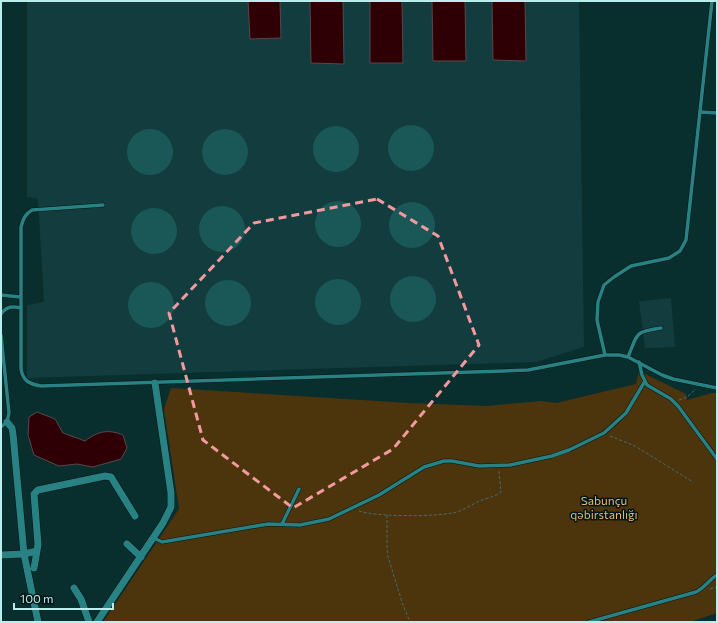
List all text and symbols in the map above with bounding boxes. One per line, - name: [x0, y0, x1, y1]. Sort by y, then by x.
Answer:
- park label: Sabunçu qəbirstanlığı: [570, 493, 638, 521]
- scale bar: [14, 585, 113, 611]
- text: 100 m: [20, 591, 54, 605]

